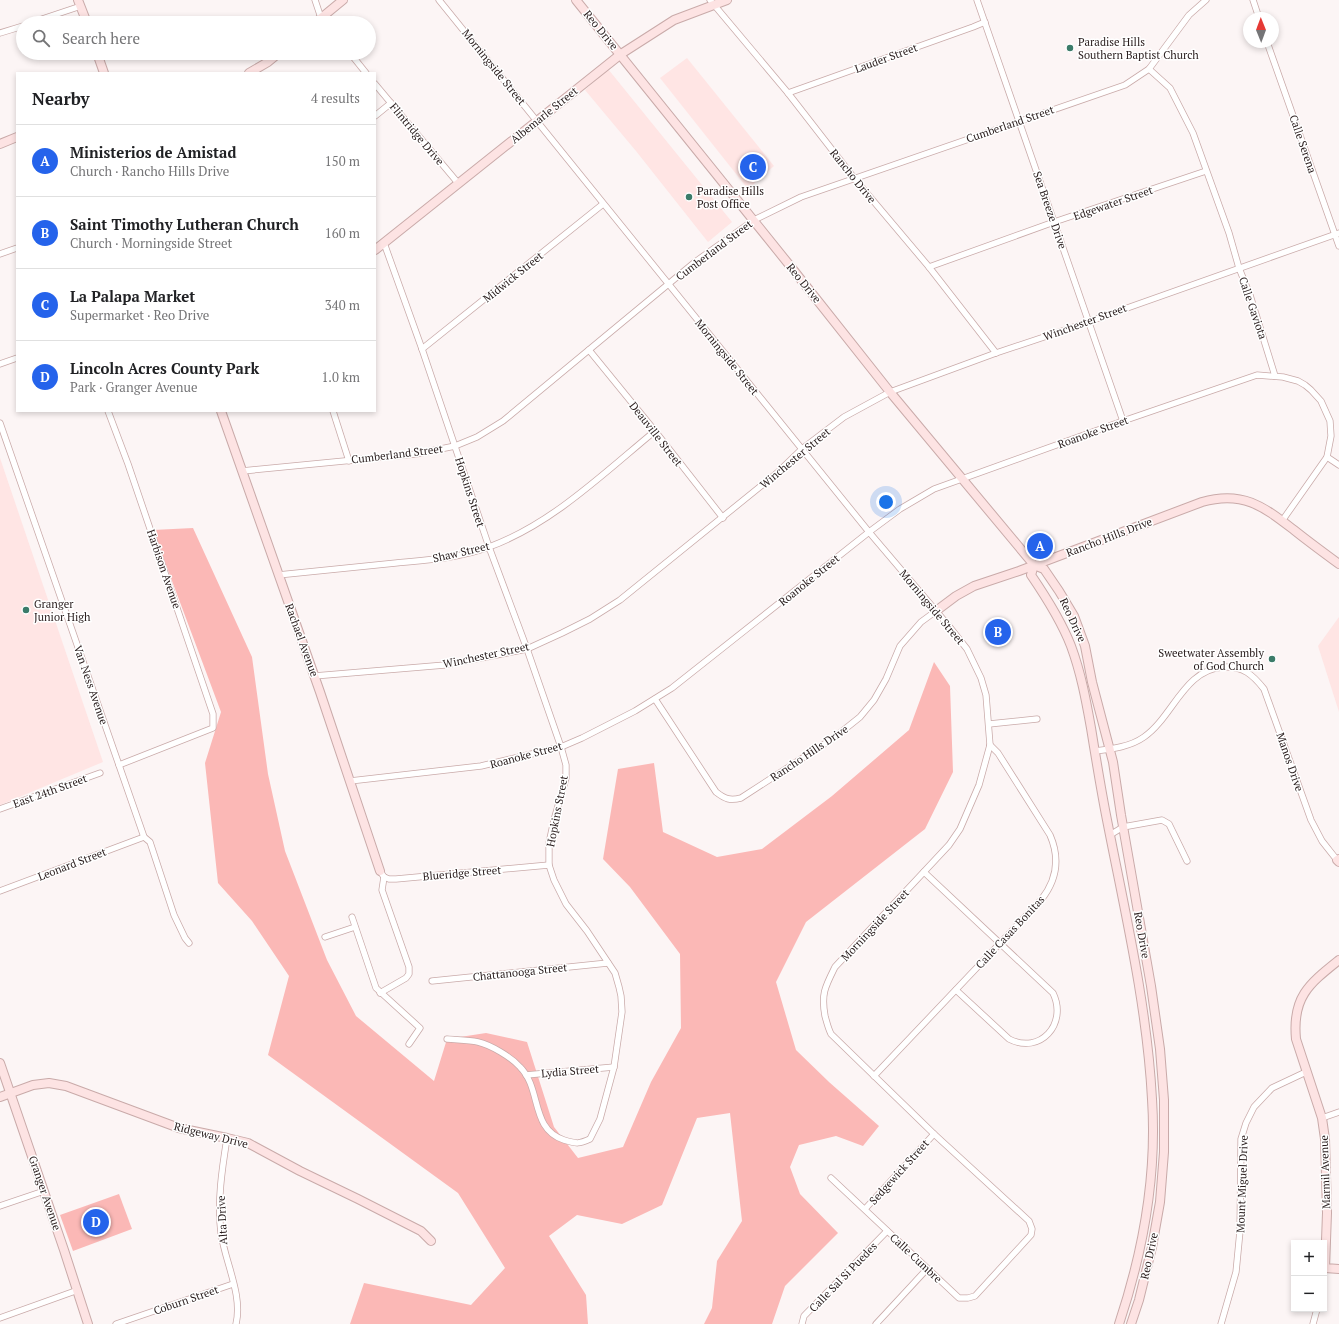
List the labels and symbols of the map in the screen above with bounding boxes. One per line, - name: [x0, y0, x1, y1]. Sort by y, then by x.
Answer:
- street label: Reo Drive: [581, 7, 622, 53]
- north arrow: [1243, 12, 1279, 48]
- street label: Morningside Street: [459, 26, 529, 108]
- place label: Paradise Hills Southern Baptist Church: [1078, 35, 1199, 62]
- street label: Lauder Street: [853, 40, 919, 76]
- marker: Paradise Hills Southern Baptist Church: [1065, 43, 1075, 53]
- street label: Albemarle Street: [508, 84, 580, 146]
- street label: Flintridge Drive: [387, 100, 447, 168]
- street label: Cumberland Street: [964, 102, 1056, 146]
- street label: Calle Serena: [1286, 113, 1320, 175]
- street label: Rancho Drive: [827, 146, 879, 206]
- pin: C: [740, 152, 766, 182]
- street label: Sea Breeze Drive: [1030, 169, 1070, 251]
- street label: Edgewater Street: [1071, 183, 1155, 223]
- place label: Paradise Hills Post Office: [697, 184, 764, 211]
- marker: Paradise Hills Post Office: [684, 192, 694, 202]
- street label: Cumberland Street: [673, 217, 755, 283]
- street label: Midwick Street: [480, 249, 546, 305]
- street label: Reo Drive: [784, 260, 825, 306]
- street label: Calle Gaviota: [1236, 275, 1270, 341]
- street label: Winchester Street: [1041, 300, 1129, 344]
- street label: Morningside Street: [692, 316, 762, 398]
- street label: Deauville Street: [626, 399, 686, 469]
- street label: Roanoke Street: [1056, 413, 1130, 451]
- street label: Winchester Street: [757, 424, 833, 492]
- street label: Cumberland Street: [350, 441, 444, 467]
- street label: Hopkins Street: [452, 455, 488, 529]
- your location: [876, 492, 896, 512]
- street label: Rancho Hills Drive: [1064, 514, 1154, 560]
- street label: Harbison Avenue: [144, 528, 184, 611]
- pin: A: [1027, 531, 1053, 561]
- street label: Shaw Street: [431, 539, 491, 565]
- street label: Roanoke Street: [776, 551, 842, 609]
- street label: Morningside Street: [897, 567, 967, 647]
- street label: Reo Drive: [1057, 596, 1090, 645]
- place label: Granger Junior High: [34, 597, 91, 624]
- street label: Rachael Avenue: [282, 601, 322, 679]
- marker: Granger Junior High: [21, 605, 31, 615]
- pin: B: [985, 617, 1011, 647]
- street label: Winchester Street: [442, 639, 530, 671]
- street label: Van Ness Avenue: [71, 643, 111, 727]
- place label: Sweetwater Assembly of God Church: [1158, 646, 1265, 673]
- marker: Sweetwater Assembly of God Church: [1267, 654, 1277, 664]
- street label: Rancho Hills Drive: [767, 721, 851, 784]
- street label: Manos Drive: [1273, 731, 1307, 794]
- street label: Roanoke Street: [488, 739, 564, 771]
- street label: East 24th Street: [11, 771, 89, 811]
- street label: Hopkins Street: [543, 774, 571, 848]
- street label: Leonard Street: [36, 845, 108, 883]
- street label: Blueridge Street: [422, 863, 502, 883]
- street label: Morningside Street: [838, 886, 912, 964]
- street label: Calle Casas Bonitas: [973, 892, 1048, 971]
- street label: Reo Drive: [1131, 910, 1153, 960]
- street label: Chattanooga Street: [472, 960, 568, 984]
- street label: Lydia Street: [540, 1061, 600, 1081]
- street label: Ridgeway Drive: [173, 1119, 250, 1151]
- street label: Mount Miguel Drive: [1233, 1134, 1251, 1233]
- street label: Marmil Avenue: [1317, 1134, 1333, 1209]
- street label: Sedgewick Street: [866, 1136, 932, 1208]
- street label: Granger Avenue: [26, 1154, 64, 1233]
- street label: Alta Drive: [214, 1195, 230, 1245]
- pin: D: [83, 1207, 109, 1237]
- street label: Calle Cumbre: [887, 1230, 945, 1286]
- street label: Reo Drive: [1137, 1231, 1161, 1281]
- street label: Calle Sal Si Puedes: [806, 1239, 880, 1315]
- street label: Coburn Street: [152, 1282, 220, 1318]

